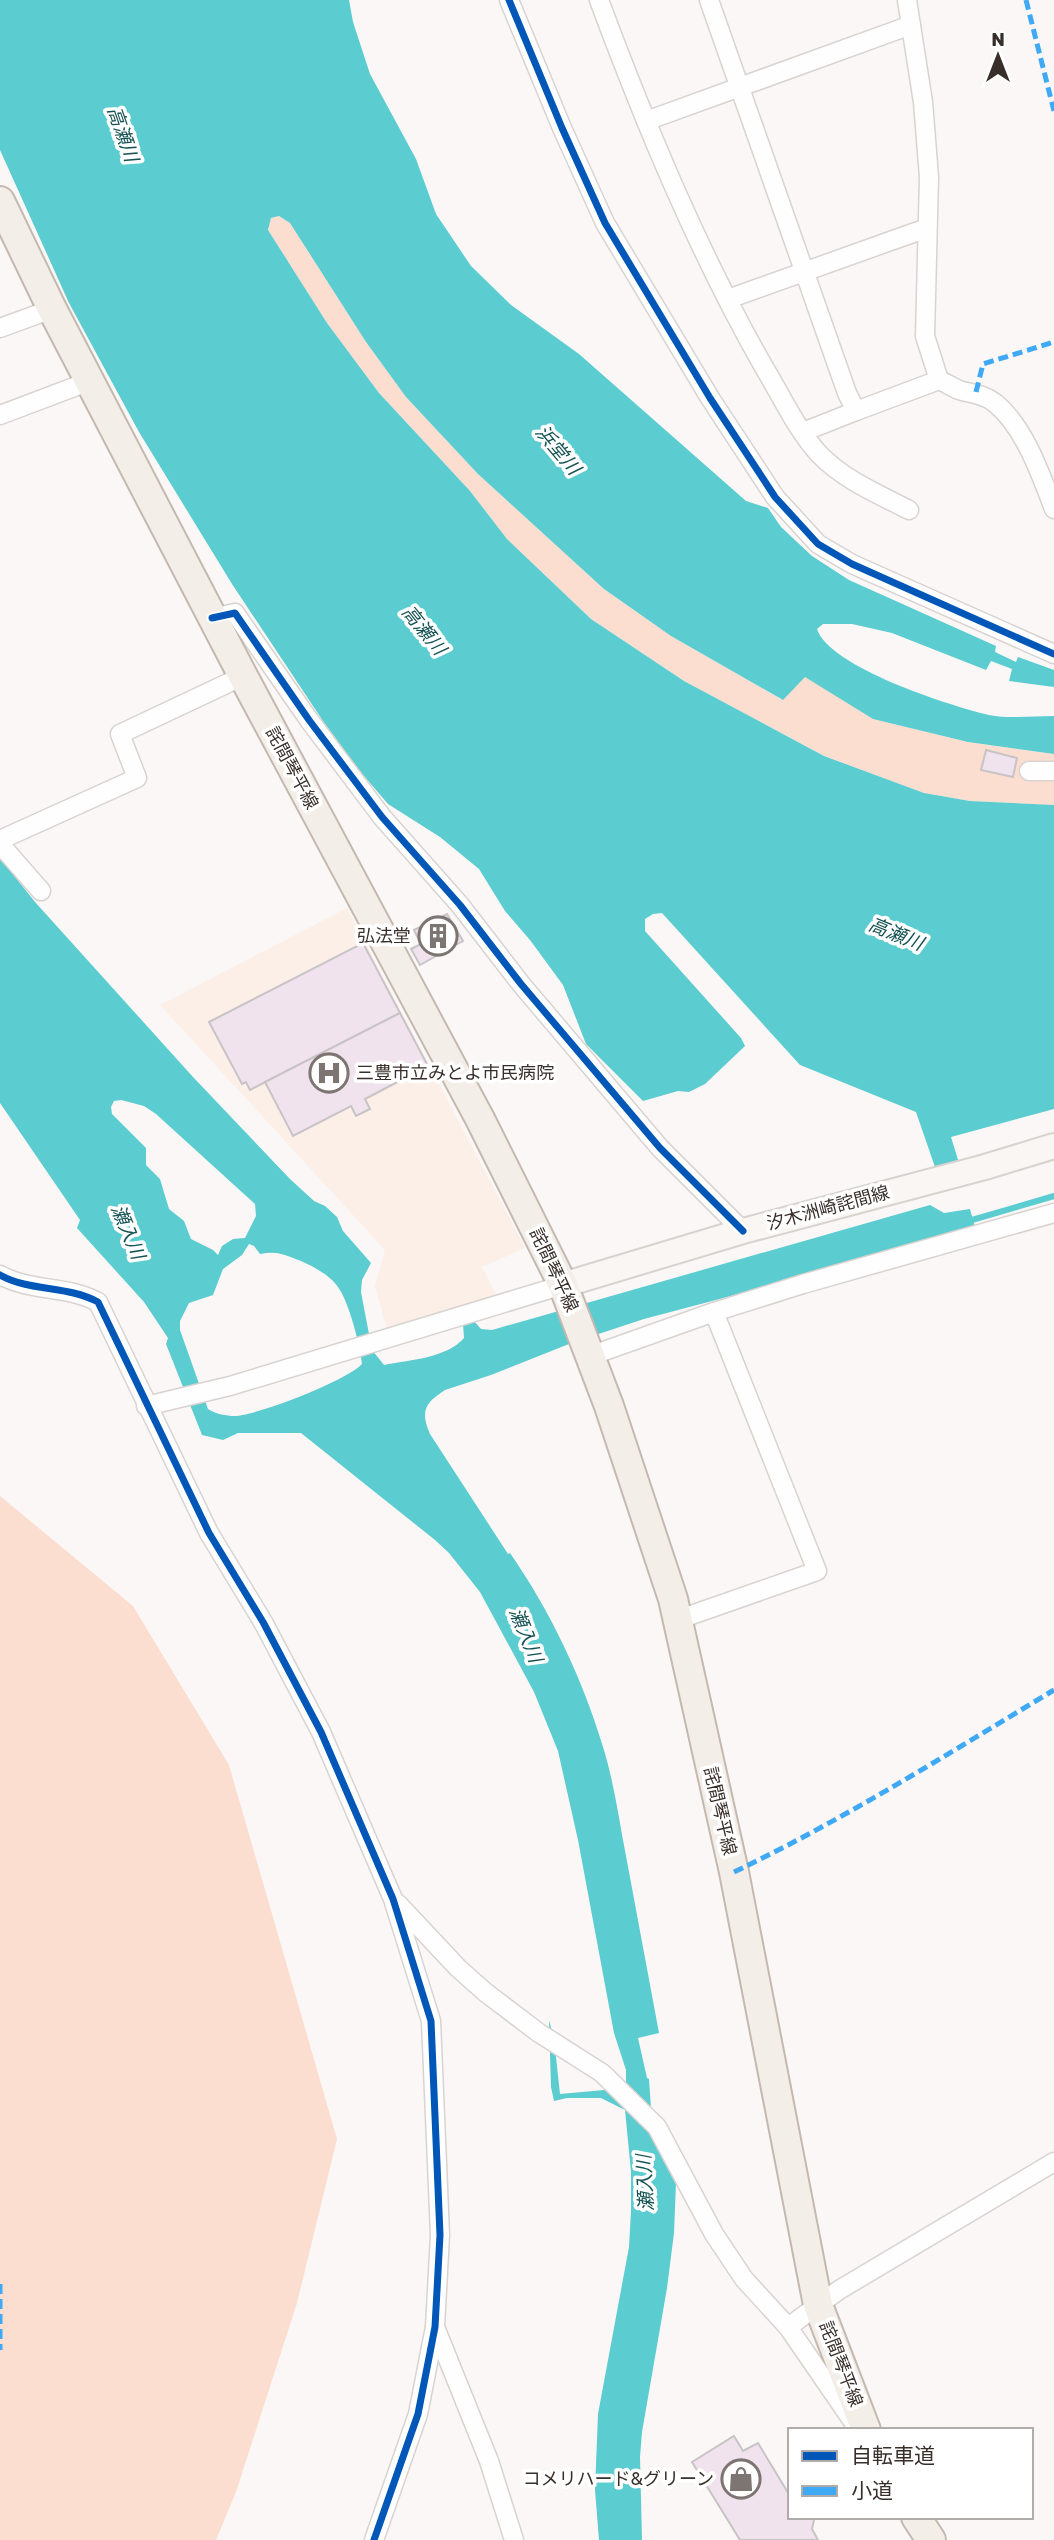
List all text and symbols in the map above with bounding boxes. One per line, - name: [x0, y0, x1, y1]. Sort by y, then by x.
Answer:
- north arrow: [963, 21, 1033, 91]
- text: N: [991, 28, 1005, 51]
- water label: 高瀬川: [103, 103, 144, 167]
- water label: 浜堂川: [531, 421, 586, 481]
- water label: 高瀬川: [397, 601, 452, 661]
- street label: 詫間琴平線: [261, 723, 323, 813]
- water label: 高瀬川: [865, 913, 929, 956]
- building icon: 弘法堂: [417, 915, 459, 957]
- place label: 弘法堂: [357, 925, 411, 947]
- hospital icon: 三豊市立みとよ市民病院: [308, 1052, 350, 1094]
- place label: 三豊市立みとよ市民病院: [356, 1062, 554, 1084]
- street label: 汐木洲崎詫間線: [764, 1181, 892, 1235]
- water label: 瀬入川: [106, 1201, 151, 1265]
- street label: 詫間琴平線: [525, 1225, 583, 1315]
- water label: 瀬入川: [505, 1604, 548, 1668]
- street label: 詫間琴平線: [699, 1765, 741, 1857]
- water label: 瀬入川: [632, 2152, 658, 2212]
- street label: 詫間琴平線: [815, 2318, 867, 2410]
- legend: [788, 2428, 1033, 2519]
- text: 自転車道: [851, 2443, 935, 2468]
- shop icon: コメリハード&グリーン: [720, 2458, 762, 2500]
- place label: コメリハード&グリーン: [522, 2468, 714, 2490]
- text: 小道: [851, 2478, 893, 2503]

